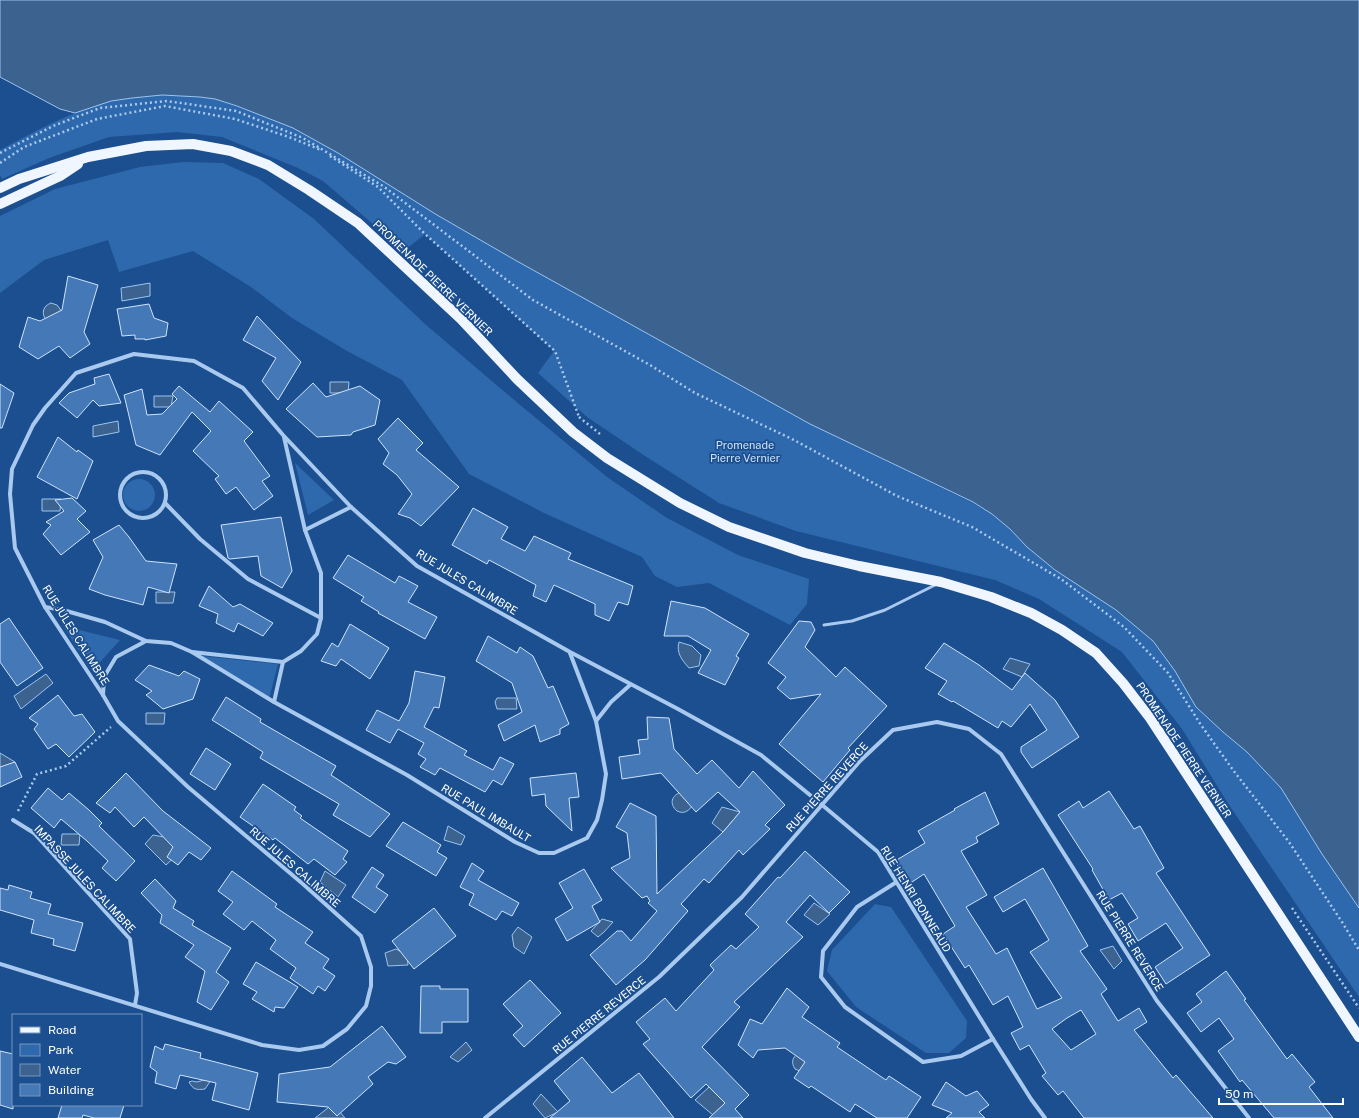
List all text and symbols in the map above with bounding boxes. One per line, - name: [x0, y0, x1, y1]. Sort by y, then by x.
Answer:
- street label: PROMENADE PIERRE VERNIER: [371, 218, 495, 338]
- park label: Promenade Pierre Vernier: [710, 439, 780, 464]
- street label: RUE JULES CALIMBRE: [414, 547, 520, 617]
- street label: RUE JULES CALIMBRE: [40, 583, 112, 687]
- street label: PROMENADE PIERRE VERNIER: [1134, 680, 1234, 820]
- street label: RUE PIERRE REVERCE: [784, 740, 870, 834]
- street label: RUE PAUL IMBAULT: [439, 782, 533, 845]
- street label: IMPASSE JULES CALIMBRE: [32, 823, 138, 935]
- street label: RUE JULES CALIMBRE: [247, 824, 343, 910]
- street label: RUE HENRI BONNEAUD: [878, 844, 954, 955]
- street label: RUE PIERRE REVERCE: [1094, 889, 1166, 994]
- street label: RUE PIERRE REVERCE: [550, 974, 648, 1056]
- legend: [12, 1014, 142, 1106]
- text: Road: [48, 1023, 76, 1037]
- text: Park: [48, 1043, 74, 1057]
- text: Water: [48, 1063, 82, 1077]
- scale bar: [1219, 1080, 1343, 1106]
- text: Building: [48, 1083, 94, 1097]
- text: 50 m: [1225, 1087, 1253, 1101]

